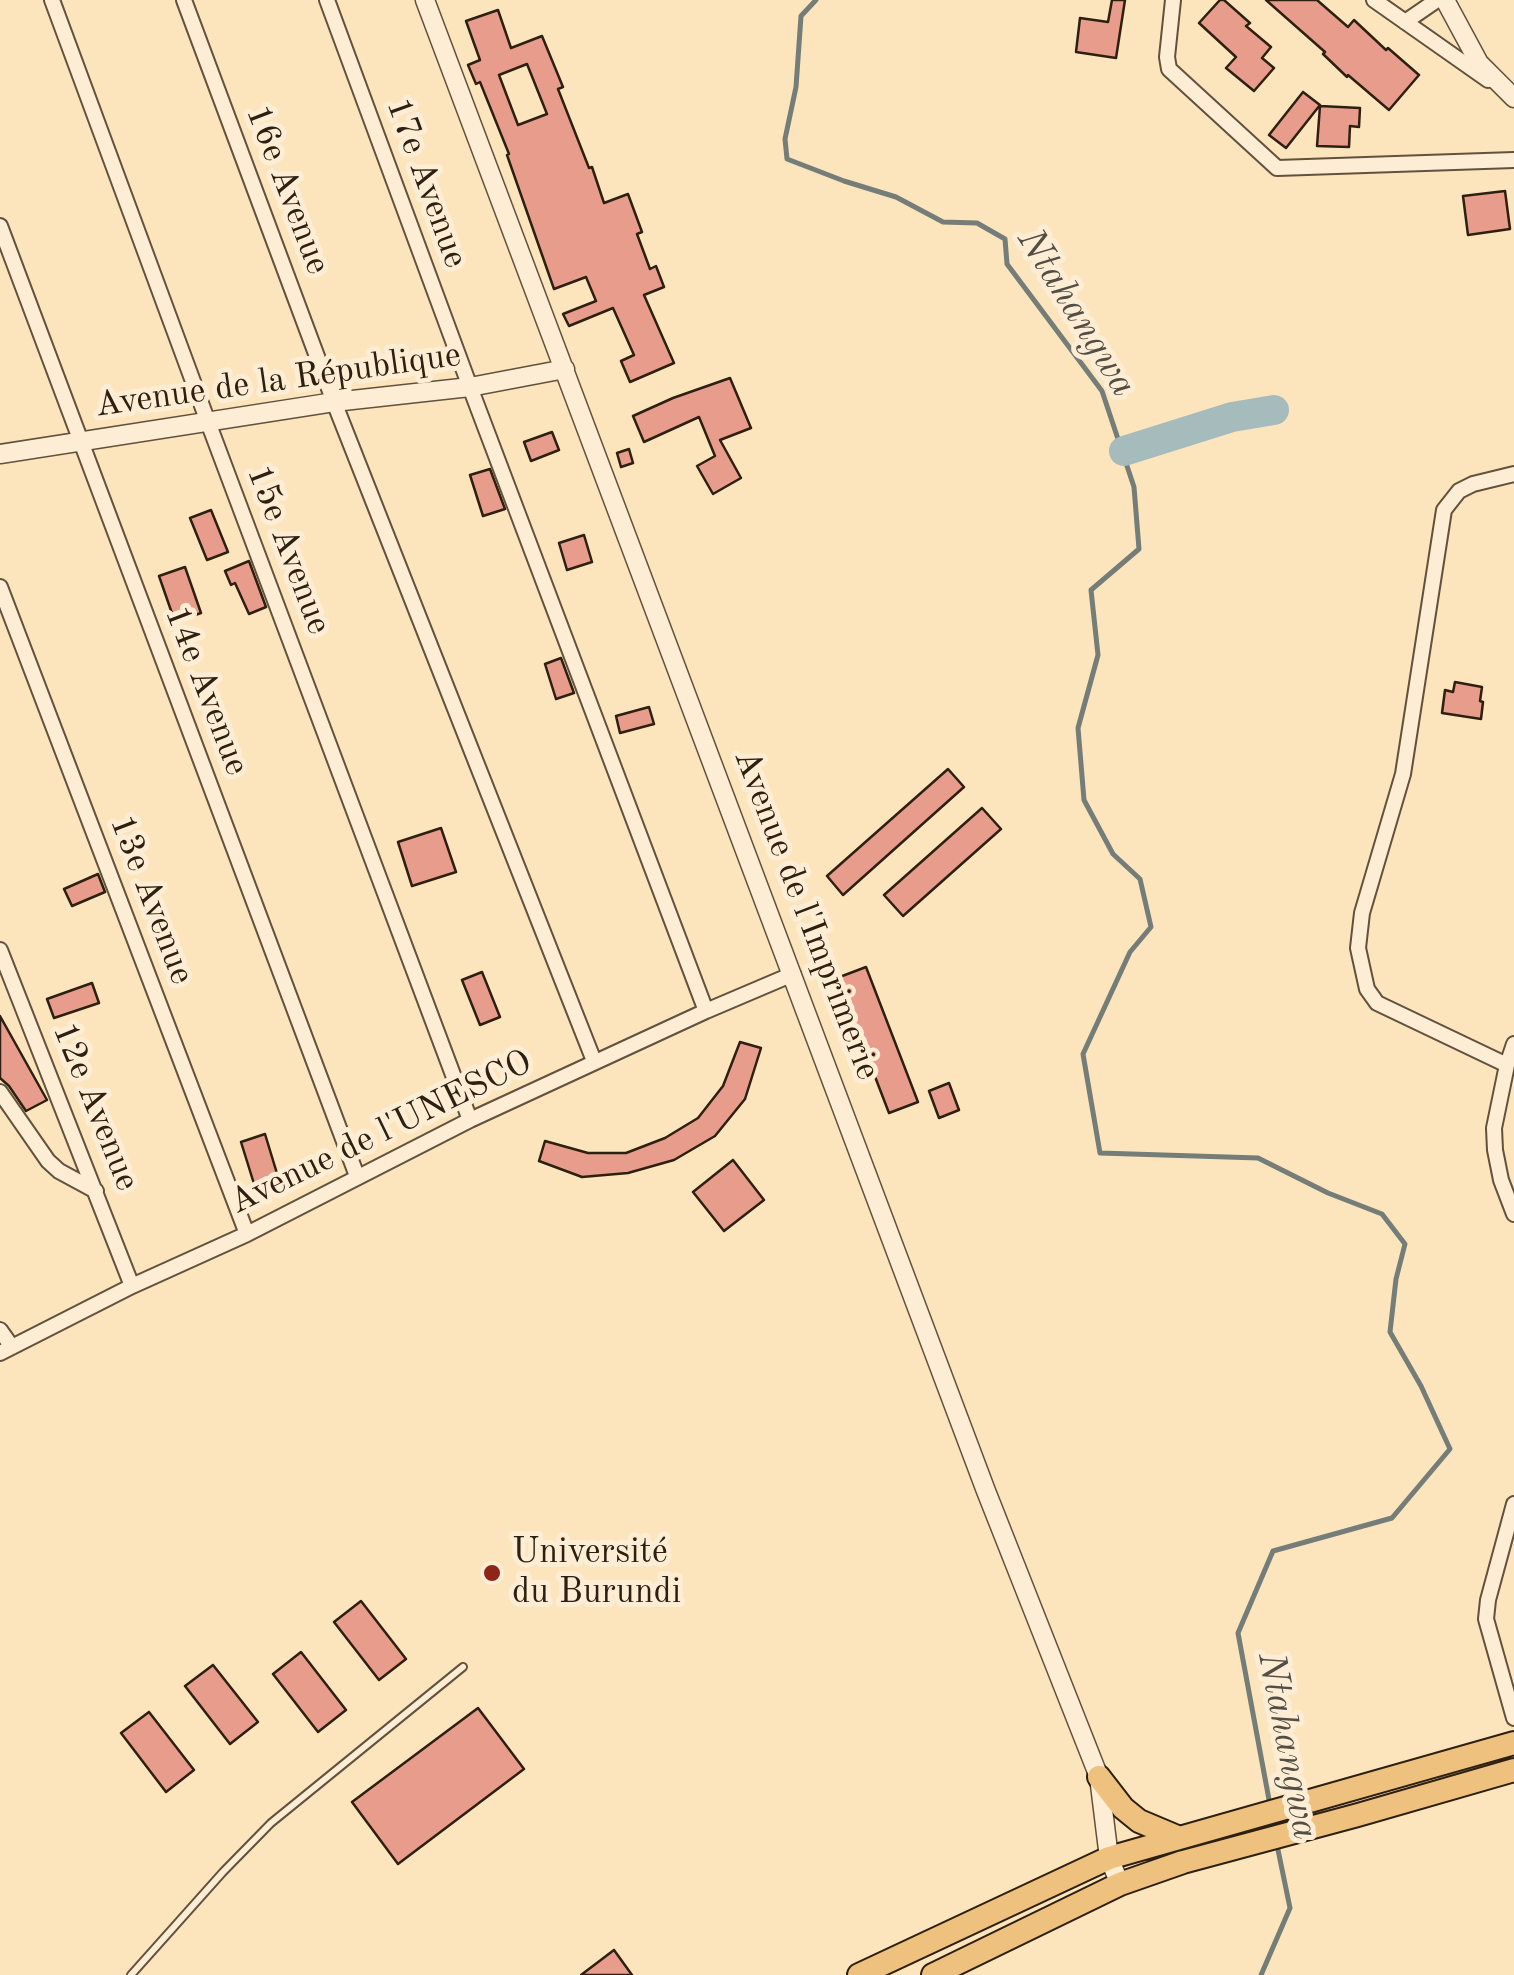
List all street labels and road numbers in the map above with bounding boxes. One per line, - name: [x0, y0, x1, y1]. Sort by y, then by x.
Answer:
- street label: 17e Avenue: [376, 92, 476, 274]
- street label: 16e Avenue: [236, 100, 338, 280]
- street label: Avenue de la République: [92, 335, 464, 427]
- street label: 15e Avenue: [237, 460, 339, 640]
- street label: 14e Avenue: [155, 601, 257, 781]
- street label: Avenue de l'Imprimerie: [724, 744, 888, 1086]
- street label: 13e Avenue: [100, 810, 202, 990]
- street label: 12e Avenue: [42, 1017, 148, 1197]
- street label: Avenue de l'UNESCO: [223, 1042, 539, 1224]

